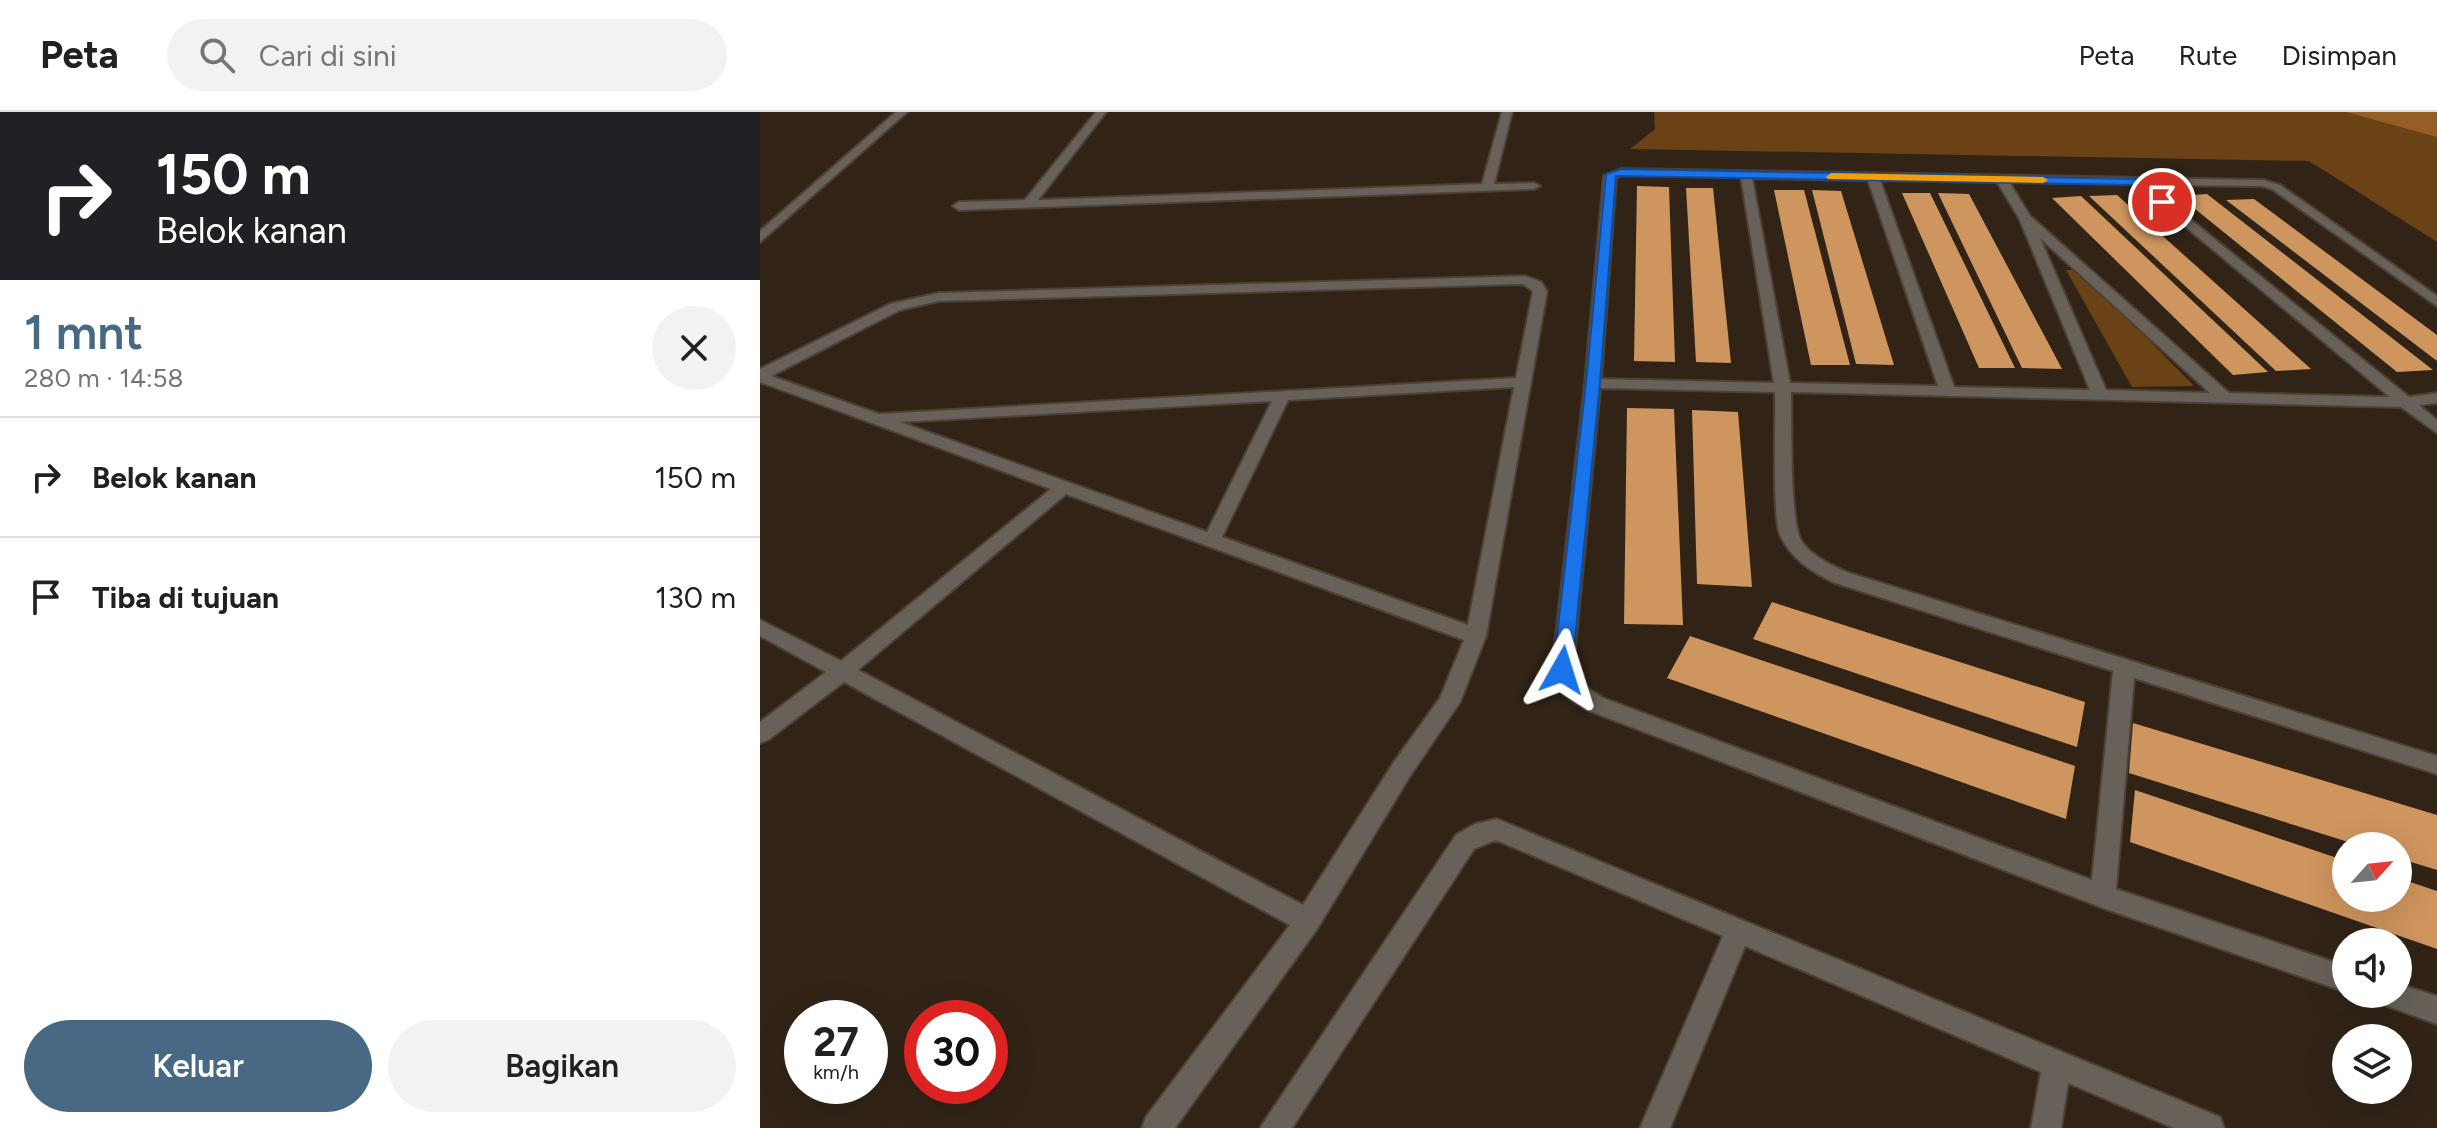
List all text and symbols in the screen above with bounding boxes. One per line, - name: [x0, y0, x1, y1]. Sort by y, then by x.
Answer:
- search box: [167, 19, 727, 91]
- text: Peta: [40, 32, 119, 78]
- icon: search: [195, 33, 239, 77]
- text: Cari di sini: [259, 37, 397, 74]
- text: Peta: [2078, 38, 2134, 72]
- text: Rute: [2178, 38, 2237, 72]
- text: Disimpan: [2281, 38, 2397, 72]
- text: 150 m: [156, 141, 311, 208]
- icon: right: [24, 144, 128, 248]
- pin: [2128, 168, 2196, 236]
- icon: arrive: [2140, 180, 2184, 224]
- text: Belok kanan: [156, 209, 347, 252]
- text: 1 mnt: [24, 303, 143, 361]
- button: close: [652, 306, 736, 390]
- text: 280 m · 14:58: [24, 362, 184, 394]
- icon: right: [24, 455, 68, 499]
- text: Belok kanan: [92, 459, 257, 496]
- text: 150 m: [654, 459, 736, 496]
- icon: arrive: [24, 575, 68, 619]
- text: Tiba di tujuan: [92, 579, 279, 616]
- text: 130 m: [655, 579, 736, 616]
- position arrow: [1520, 628, 1604, 712]
- north arrow: [2332, 832, 2412, 912]
- map controls: [2332, 832, 2412, 1104]
- button: sound: [2332, 928, 2412, 1008]
- speed limit sign: 30: [904, 1000, 1008, 1104]
- text: 27: [813, 1018, 859, 1066]
- button: Keluar: [24, 1020, 372, 1112]
- button: Bagikan: [388, 1020, 736, 1112]
- button: layers: [2332, 1024, 2412, 1104]
- text: km/h: [813, 1060, 859, 1084]

